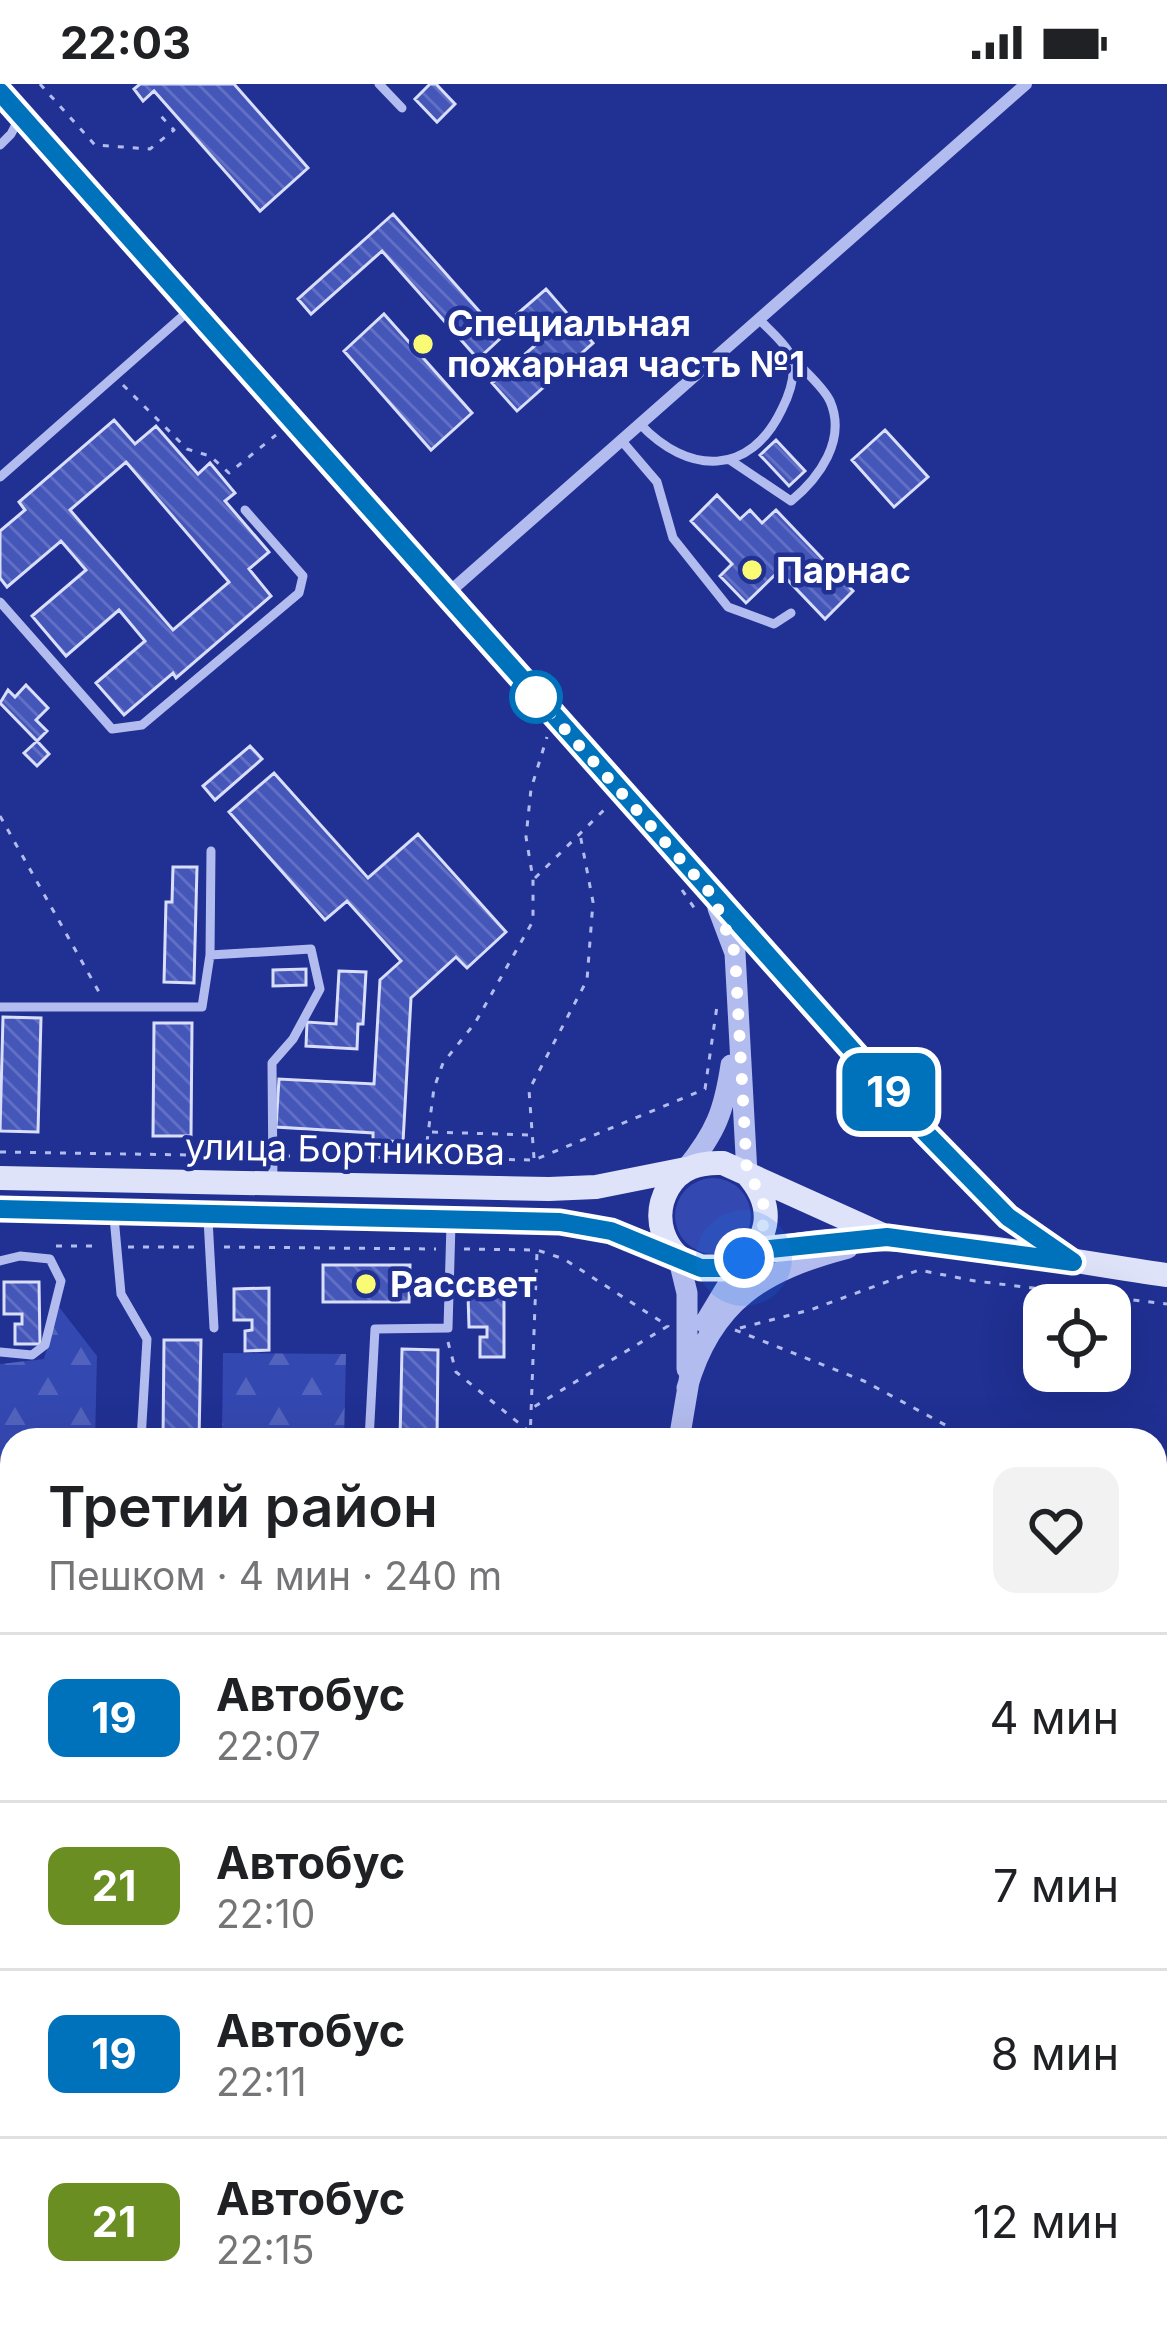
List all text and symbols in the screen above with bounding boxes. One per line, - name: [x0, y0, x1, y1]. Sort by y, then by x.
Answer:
- text: 22:03: [60, 15, 191, 70]
- place label: Специальная пожарная часть №1: [447, 301, 805, 386]
- marker: Специальная пожарная часть №1: [410, 331, 436, 357]
- place label: Парнас: [776, 548, 911, 592]
- marker: Парнас: [739, 557, 765, 583]
- unlabelled marker: [511, 672, 561, 722]
- line badge: 19: [835, 1053, 943, 1131]
- text: 19: [866, 1066, 912, 1117]
- street label: улица Бортникова: [185, 1124, 505, 1174]
- your location: [714, 1228, 774, 1288]
- place label: Рассвет: [390, 1262, 537, 1306]
- marker: Рассвет: [353, 1271, 379, 1297]
- map controls: [1023, 1284, 1131, 1392]
- button: locate: [1023, 1284, 1131, 1392]
- button: heart: [993, 1467, 1119, 1593]
- text: Третий район: [48, 1472, 438, 1541]
- text: Пешком · 4 мин · 240 m: [48, 1552, 502, 1599]
- text: Автобус: [216, 1667, 405, 1722]
- text: 4 мин: [989, 1690, 1119, 1745]
- text: 19: [91, 1692, 137, 1743]
- text: 22:07: [216, 1722, 321, 1769]
- text: Автобус: [216, 1835, 405, 1890]
- text: 7 мин: [993, 1858, 1119, 1913]
- text: 21: [92, 1860, 136, 1911]
- text: 22:10: [216, 1890, 315, 1937]
- text: Автобус: [216, 2003, 405, 2058]
- text: 8 мин: [991, 2026, 1119, 2081]
- text: 19: [91, 2028, 137, 2079]
- text: 22:11: [216, 2058, 307, 2105]
- text: Автобус: [216, 2171, 405, 2226]
- text: 12 мин: [973, 2194, 1119, 2249]
- text: 21: [92, 2196, 136, 2247]
- text: 22:15: [216, 2226, 314, 2273]

